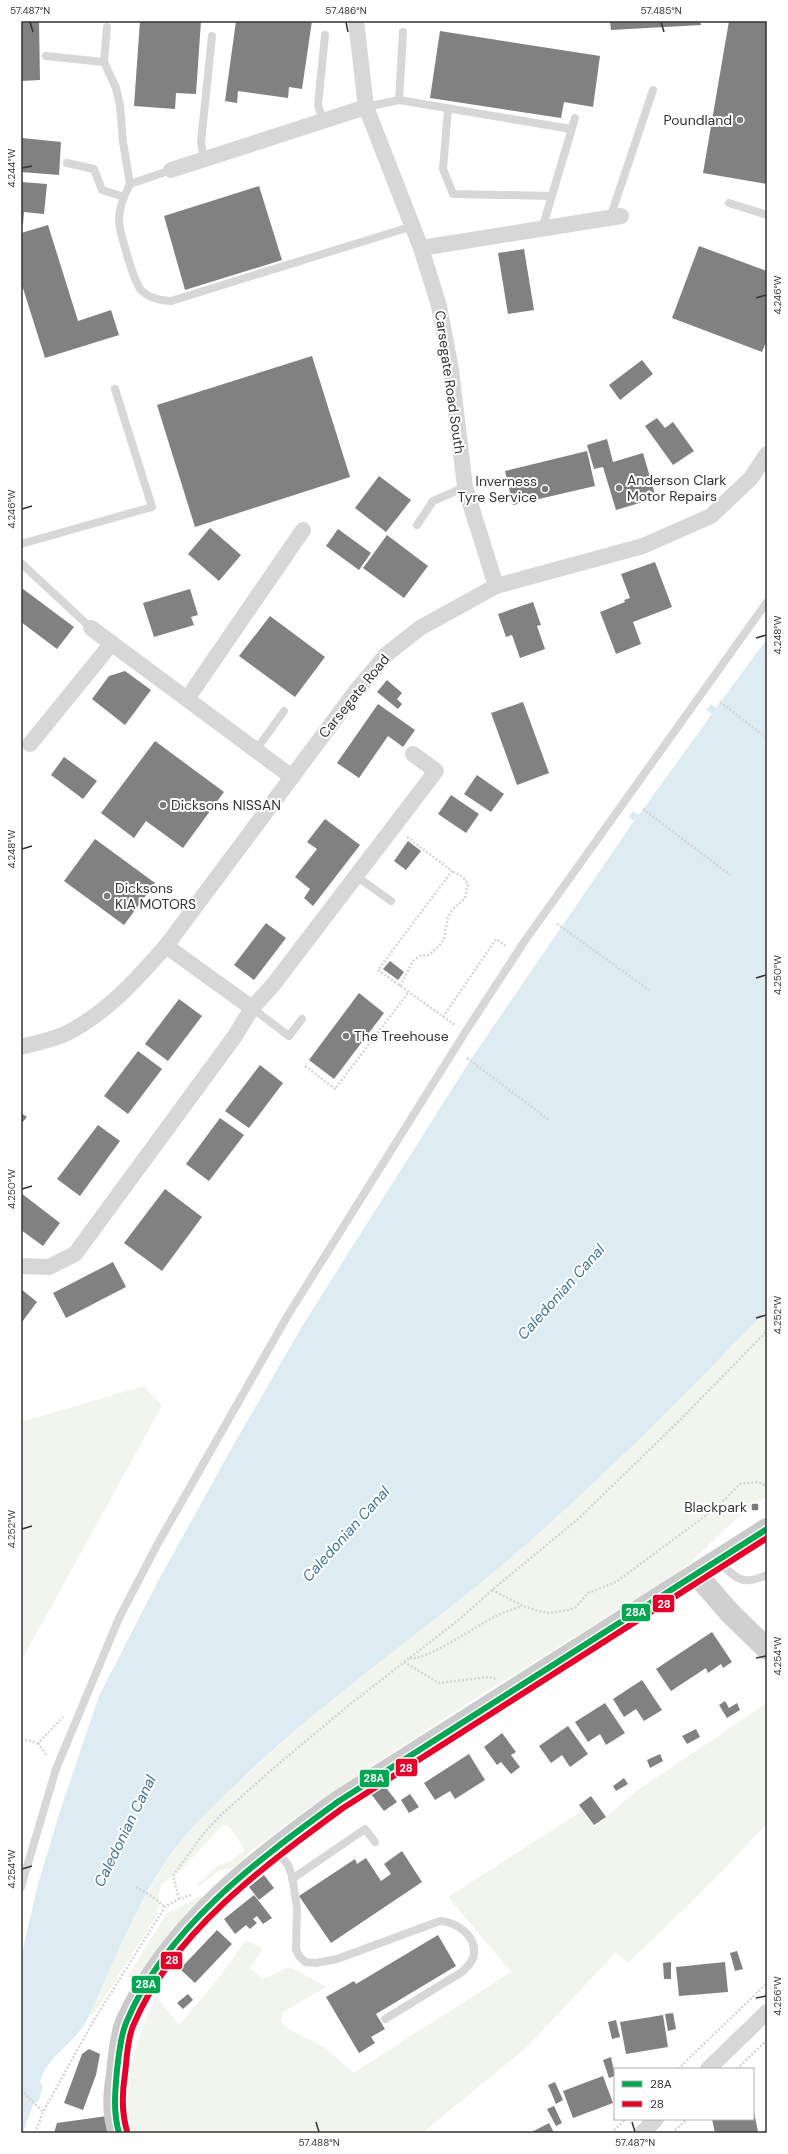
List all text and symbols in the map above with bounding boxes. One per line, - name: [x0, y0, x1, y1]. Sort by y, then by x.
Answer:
- text: 57.487°N: [10, 4, 50, 17]
- text: 57.486°N: [325, 4, 367, 17]
- text: 57.485°N: [640, 4, 682, 17]
- place label: Poundland: [664, 111, 732, 129]
- marker: Poundland: [735, 115, 745, 125]
- text: 4.244°W: [5, 148, 18, 187]
- text: 4.246°W: [771, 275, 784, 315]
- street label: Carsegate Road South: [431, 309, 469, 455]
- place label: Anderson Clark Motor Repairs: [627, 471, 726, 505]
- place label: Inverness Tyre Service: [458, 472, 537, 506]
- marker: Anderson Clark Motor Repairs: [614, 483, 624, 493]
- marker: Inverness Tyre Service: [540, 484, 550, 494]
- text: 4.246°W: [5, 489, 18, 529]
- text: 4.248°W: [771, 615, 784, 654]
- street label: Carsegate Road: [315, 650, 393, 742]
- place label: Dicksons NISSAN: [171, 796, 281, 814]
- marker: Dicksons NISSAN: [158, 800, 168, 810]
- text: 4.248°W: [5, 829, 18, 868]
- place label: Dicksons KIA MOTORS: [115, 879, 196, 913]
- marker: Dicksons KIA MOTORS: [102, 891, 112, 901]
- text: 4.250°W: [771, 955, 784, 995]
- place label: The Treehouse: [354, 1027, 449, 1045]
- marker: The Treehouse: [341, 1031, 351, 1041]
- text: 4.250°W: [5, 1169, 18, 1209]
- water label: Caledonian Canal: [513, 1240, 610, 1344]
- text: 4.252°W: [771, 1295, 784, 1334]
- water label: Caledonian Canal: [298, 1482, 395, 1586]
- place label: Blackpark: [684, 1498, 747, 1516]
- marker: Blackpark: [750, 1502, 760, 1512]
- text: 4.252°W: [5, 1509, 18, 1548]
- line badge: 28: [652, 1594, 675, 1613]
- text: 28: [657, 1597, 671, 1611]
- line badge: 28A: [621, 1603, 651, 1622]
- text: 28A: [626, 1605, 647, 1619]
- text: 4.254°W: [771, 1636, 784, 1676]
- line badge: 28: [395, 1758, 418, 1777]
- text: 28: [399, 1761, 413, 1775]
- line badge: 28A: [359, 1769, 390, 1788]
- water label: Caledonian Canal: [89, 1771, 161, 1890]
- text: 28A: [364, 1771, 385, 1785]
- text: 4.254°W: [5, 1849, 18, 1889]
- line badge: 28: [160, 1951, 183, 1970]
- text: 28: [165, 1953, 179, 1967]
- line badge: 28A: [131, 1975, 161, 1994]
- text: 4.256°W: [771, 1976, 784, 2016]
- text: 28A: [136, 1977, 157, 1991]
- legend: [614, 2068, 754, 2120]
- text: 28A: [650, 2076, 672, 2092]
- text: 28: [650, 2096, 664, 2112]
- text: 57.488°N: [298, 2136, 340, 2149]
- text: 57.487°N: [615, 2136, 655, 2149]

